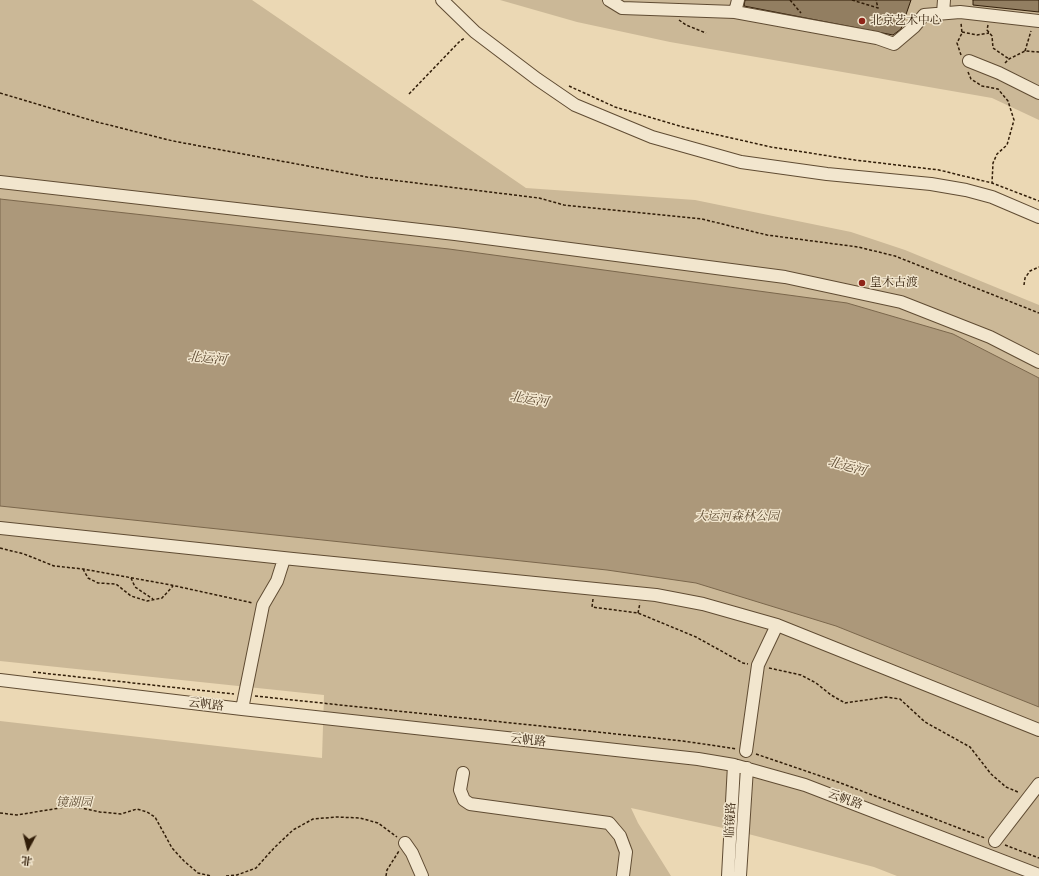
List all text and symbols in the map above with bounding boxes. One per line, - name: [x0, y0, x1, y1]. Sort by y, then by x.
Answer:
- place label: 北京艺术中心: [870, 14, 942, 28]
- marker: 北京艺术中心: [857, 16, 867, 26]
- place label: 皇木古渡: [870, 276, 918, 290]
- marker: 皇木古渡: [857, 278, 867, 288]
- water label: 北运河: [187, 349, 227, 369]
- water label: 北运河: [509, 389, 549, 411]
- water label: 北运河: [826, 454, 868, 480]
- park label: 大运河森林公园: [695, 510, 779, 524]
- street label: 云帆路: [187, 696, 225, 714]
- street label: 云帆路: [509, 732, 547, 750]
- street label: 云帆路: [826, 787, 864, 813]
- park label: 镜湖园: [56, 796, 92, 810]
- street label: 临镜路: [723, 802, 739, 838]
- north arrow: [8, 828, 48, 868]
- text: 北: [20, 852, 33, 869]

